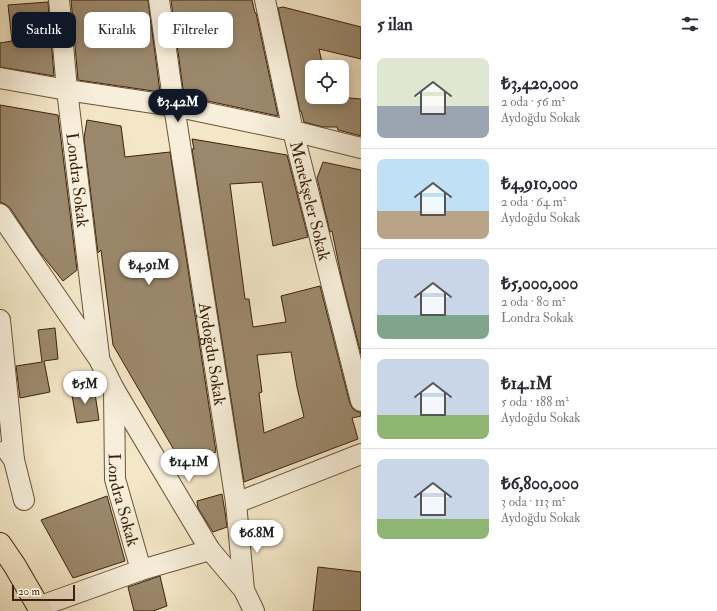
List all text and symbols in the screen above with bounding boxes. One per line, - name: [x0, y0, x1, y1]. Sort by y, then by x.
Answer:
- chip: Satılık: [12, 12, 76, 48]
- chip: Kiralık: [84, 12, 150, 48]
- chip: Filtreler: [158, 12, 233, 48]
- icon: filters: [679, 13, 701, 35]
- text: 5 ilan: [377, 14, 413, 35]
- map controls: [305, 60, 349, 104]
- button: locate: [305, 60, 349, 104]
- text: ₺3,420,000: [501, 73, 578, 94]
- icon: home: [409, 74, 457, 122]
- pin: ₺3.42M: [145, 89, 211, 123]
- text: ₺3.42M: [157, 94, 199, 110]
- text: 2 oda · 56 m²: [501, 94, 565, 110]
- text: Aydoğdu Sokak: [501, 110, 581, 126]
- street label: Londra Sokak: [61, 131, 93, 229]
- street label: Menekşeler Sokak: [285, 139, 335, 263]
- text: ₺4,910,000: [501, 173, 578, 194]
- icon: home: [409, 175, 457, 223]
- text: 2 oda · 64 m²: [501, 194, 566, 210]
- text: Aydoğdu Sokak: [501, 210, 581, 226]
- pin: ₺4.91M: [116, 252, 182, 286]
- text: ₺4.91M: [128, 257, 170, 273]
- text: ₺5,000,000: [501, 273, 578, 294]
- icon: home: [409, 275, 457, 323]
- text: 2 oda · 80 m²: [501, 294, 566, 310]
- street label: Aydoğdu Sokak: [194, 300, 231, 407]
- text: Londra Sokak: [501, 310, 574, 326]
- pin: ₺5M: [66, 371, 104, 405]
- text: ₺14.1M: [501, 373, 552, 394]
- icon: home: [409, 375, 457, 423]
- text: ₺5M: [72, 376, 98, 392]
- text: 5 oda · 188 m²: [501, 394, 569, 410]
- text: Aydoğdu Sokak: [501, 410, 581, 426]
- pin: ₺14.1M: [156, 449, 222, 483]
- street label: Londra Sokak: [104, 453, 144, 549]
- text: ₺14.1M: [169, 454, 209, 470]
- text: ₺6,800,000: [501, 473, 579, 494]
- icon: home: [409, 475, 457, 523]
- text: 3 oda · 113 m²: [501, 494, 566, 510]
- text: Aydoğdu Sokak: [501, 510, 581, 526]
- pin: ₺6.8M: [229, 520, 285, 554]
- text: ₺6.8M: [239, 525, 275, 541]
- scale bar: [12, 583, 75, 602]
- text: 20 m: [18, 585, 40, 598]

